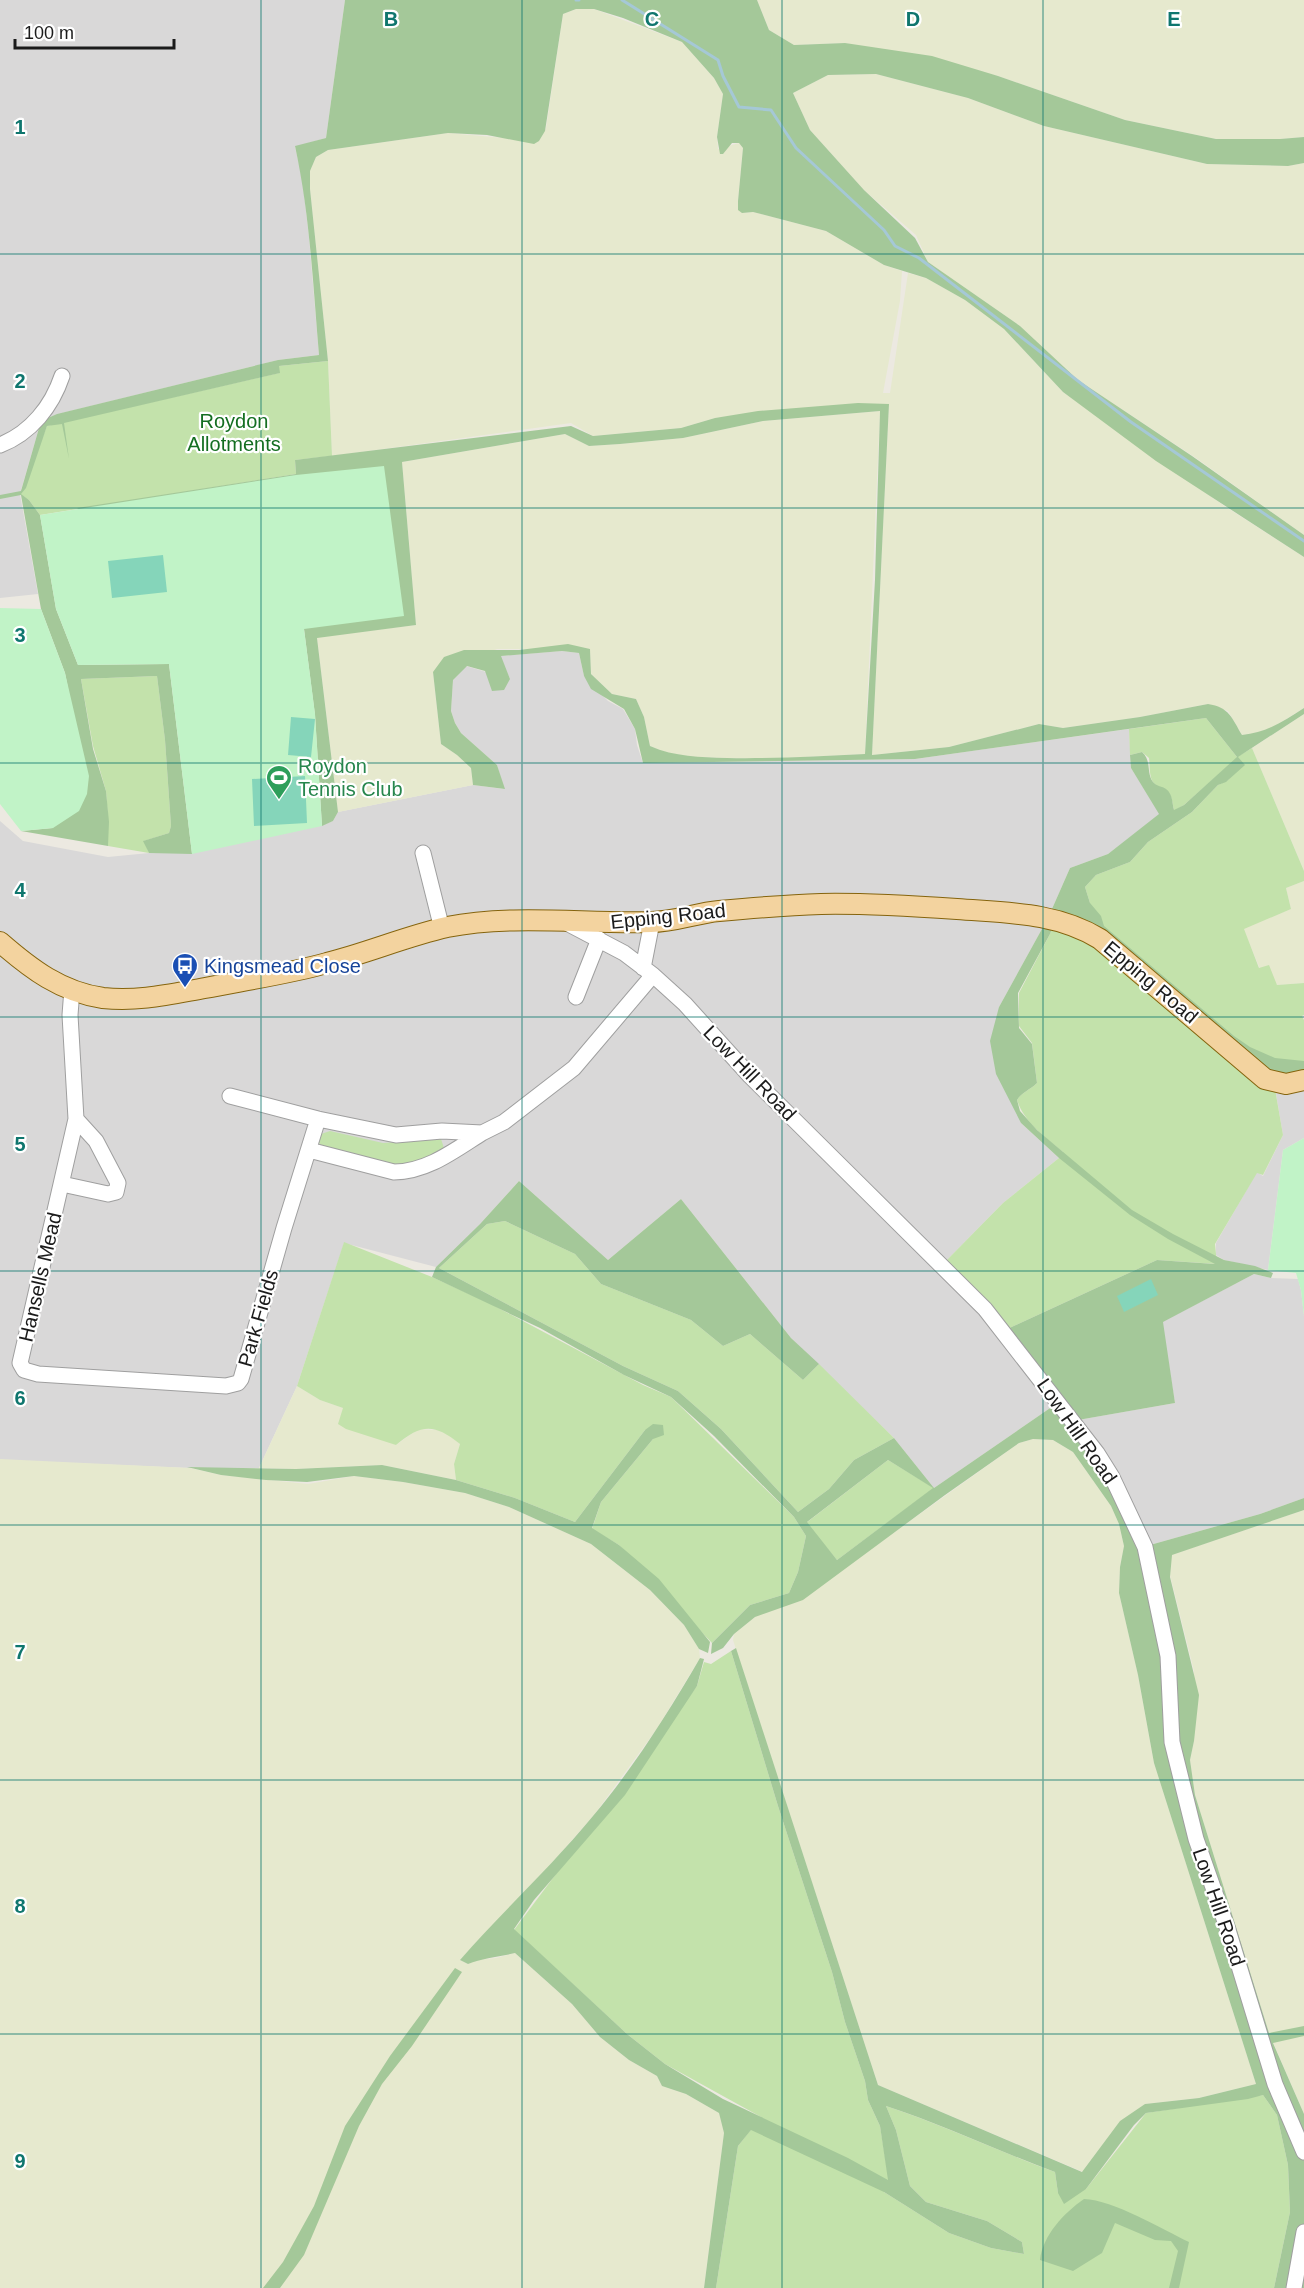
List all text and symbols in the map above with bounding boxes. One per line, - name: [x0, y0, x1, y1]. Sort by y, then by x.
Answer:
- text: B: [384, 8, 398, 30]
- text: C: [645, 8, 659, 30]
- text: D: [906, 8, 920, 30]
- text: E: [1167, 8, 1181, 30]
- scale bar: [15, 12, 174, 50]
- text: 100 m: [24, 23, 74, 43]
- text: 1: [14, 116, 26, 138]
- text: 2: [14, 370, 26, 392]
- park label: Roydon Allotments: [187, 410, 281, 455]
- text: 3: [14, 624, 26, 646]
- place label: Roydon Tennis Club: [298, 755, 403, 800]
- sports icon: Roydon Tennis Club: [264, 763, 294, 801]
- text: 4: [14, 879, 26, 901]
- street label: Epping Road: [609, 899, 727, 933]
- street label: Epping Road: [1100, 936, 1202, 1028]
- bus stop icon: Kingsmead Close: [170, 951, 200, 989]
- place label: Kingsmead Close: [204, 955, 361, 977]
- street label: Low Hill Road: [699, 1021, 801, 1125]
- text: 5: [14, 1133, 26, 1155]
- street label: Hansells Mead: [14, 1210, 66, 1344]
- street label: Park Fields: [234, 1267, 282, 1369]
- street label: Low Hill Road: [1033, 1374, 1121, 1488]
- text: 6: [14, 1387, 26, 1409]
- text: 7: [14, 1641, 26, 1663]
- street label: Low Hill Road: [1189, 1845, 1249, 1969]
- text: 8: [14, 1895, 26, 1917]
- text: 9: [14, 2150, 26, 2172]

